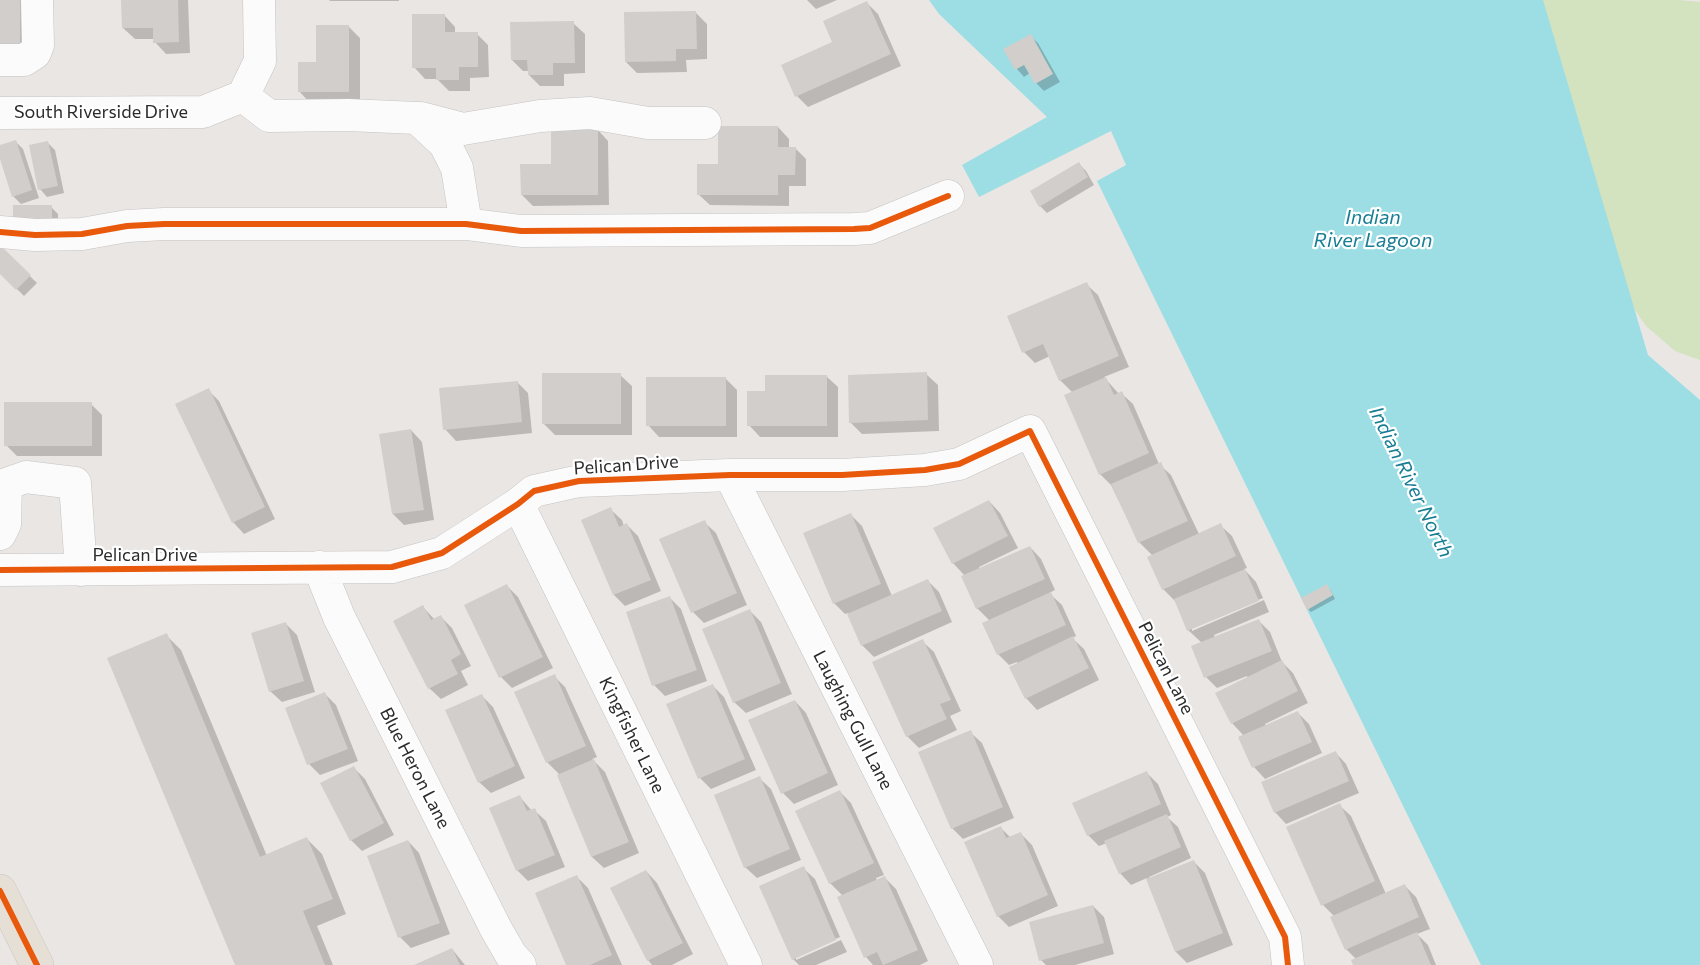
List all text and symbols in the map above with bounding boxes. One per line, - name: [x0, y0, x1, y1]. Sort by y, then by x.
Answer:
- street label: South Riverside Drive: [14, 101, 188, 123]
- water label: Indian River Lagoon: [1314, 205, 1432, 252]
- water label: Indian River North: [1364, 403, 1458, 561]
- street label: Pelican Drive: [573, 451, 679, 479]
- street label: Pelican Drive: [92, 544, 198, 566]
- street label: Pelican Lane: [1133, 618, 1199, 718]
- street label: Laughing Gull Lane: [809, 647, 897, 793]
- street label: Kingfisher Lane: [595, 673, 669, 797]
- street label: Blue Heron Lane: [375, 704, 455, 832]

